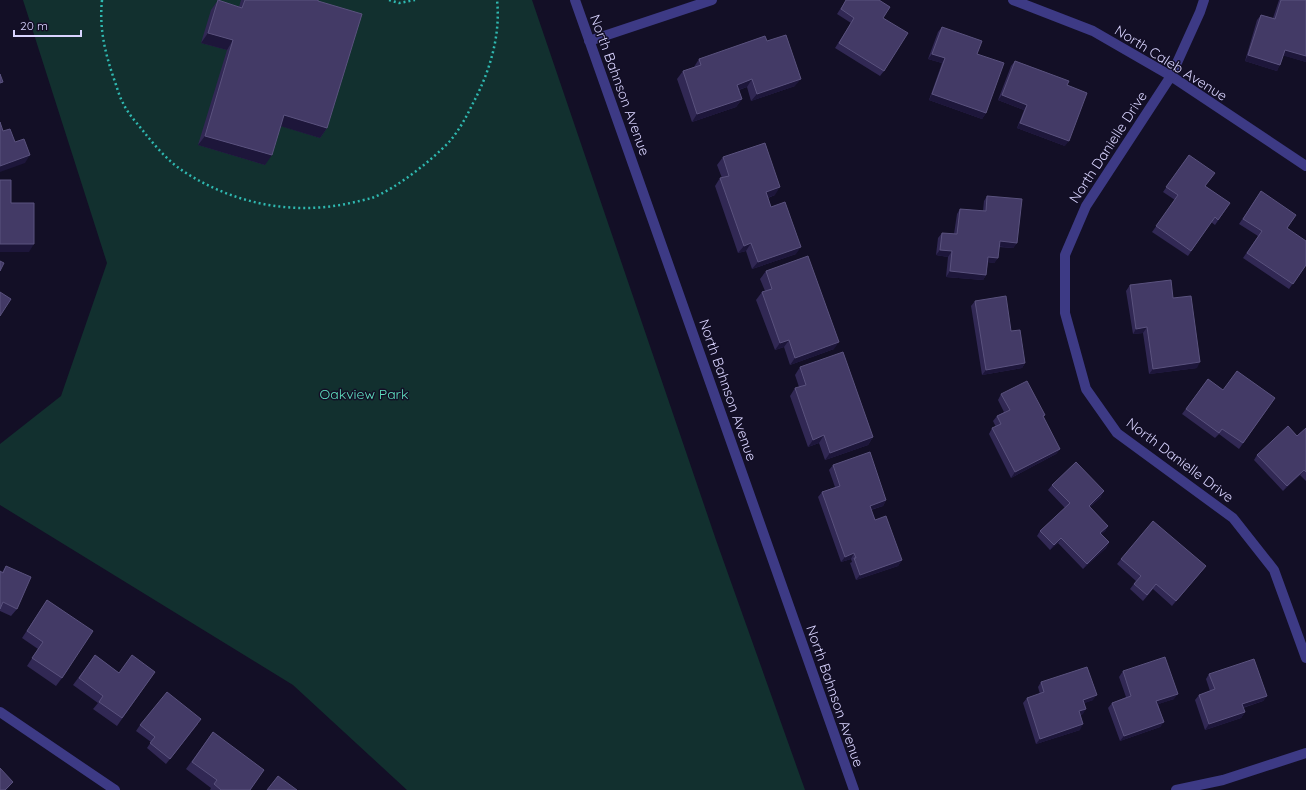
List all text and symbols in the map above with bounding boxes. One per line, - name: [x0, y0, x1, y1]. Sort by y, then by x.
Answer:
- scale bar: [14, 12, 81, 38]
- street label: North Bahnson Avenue: [586, 12, 654, 158]
- text: 20 m: [20, 18, 48, 33]
- street label: North Caleb Avenue: [1111, 21, 1231, 105]
- street label: North Danielle Drive: [1065, 88, 1151, 206]
- street label: North Bahnson Avenue: [695, 317, 761, 463]
- park label: Oakview Park: [320, 385, 409, 403]
- street label: North Danielle Drive: [1123, 414, 1237, 506]
- street label: North Bahnson Avenue: [802, 623, 868, 769]

